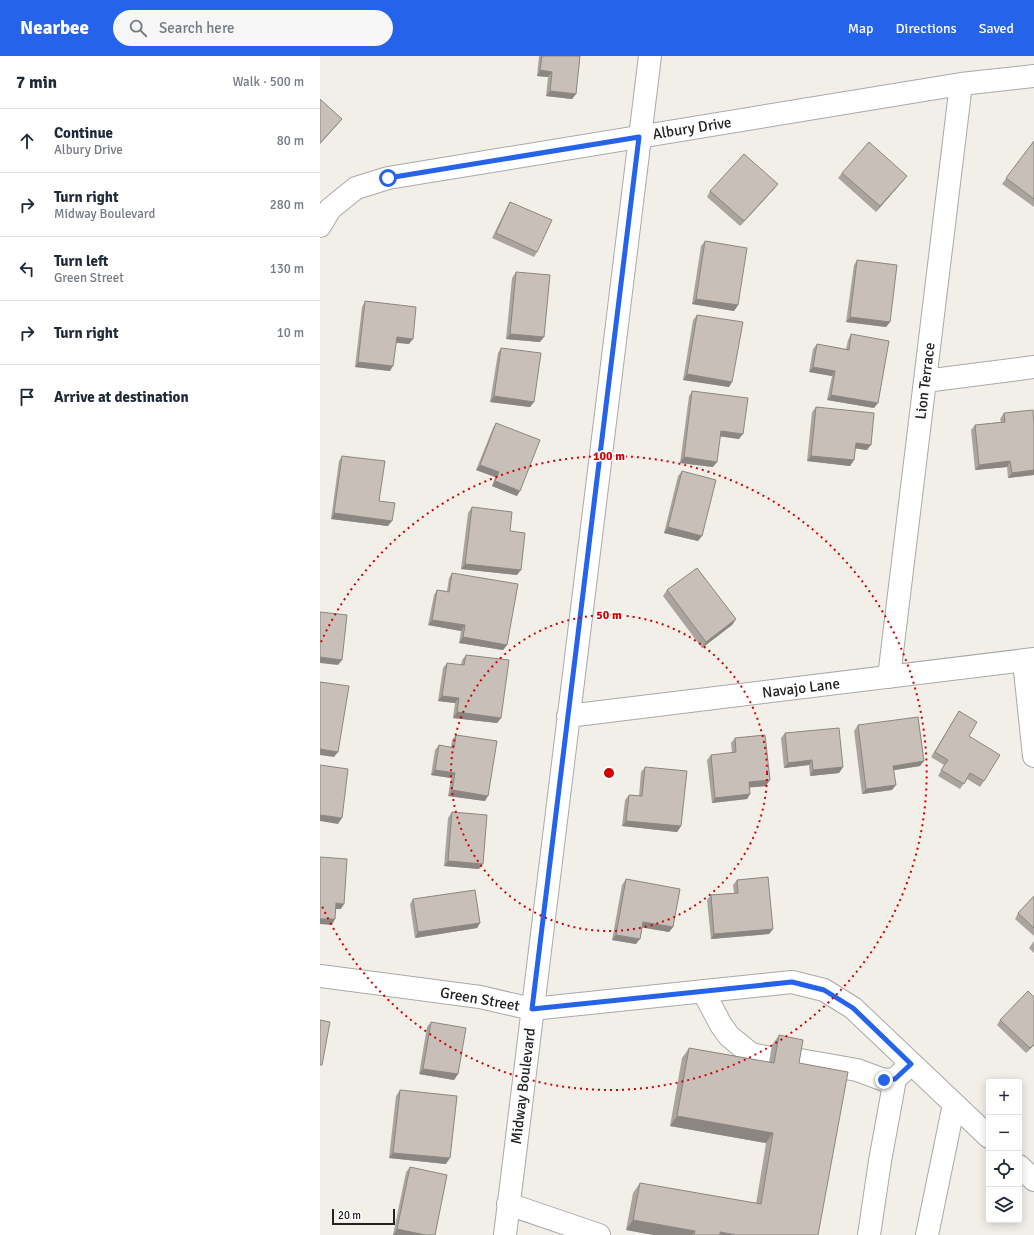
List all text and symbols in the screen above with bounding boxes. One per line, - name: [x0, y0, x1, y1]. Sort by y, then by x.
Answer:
- search box: [113, 10, 393, 46]
- text: Nearbee: [20, 16, 89, 40]
- icon: search: [127, 17, 149, 39]
- text: Search here: [159, 19, 235, 37]
- text: Map: [848, 20, 874, 37]
- text: Directions: [896, 20, 957, 37]
- text: Saved: [979, 20, 1014, 37]
- text: 7 min: [16, 72, 57, 93]
- text: Walk · 500 m: [233, 74, 304, 90]
- street label: Albury Drive: [651, 113, 733, 143]
- text: Continue: [54, 124, 113, 142]
- icon: ahead: [16, 130, 38, 152]
- text: 80 m: [277, 133, 304, 149]
- text: Albury Drive: [54, 142, 123, 158]
- route start: [379, 169, 397, 187]
- text: Turn right: [54, 188, 119, 206]
- icon: right: [16, 194, 38, 216]
- text: 280 m: [270, 197, 304, 213]
- text: Midway Boulevard: [54, 206, 155, 222]
- text: Turn left: [54, 252, 108, 270]
- icon: left: [16, 258, 38, 280]
- text: 130 m: [270, 261, 304, 277]
- text: Green Street: [54, 270, 124, 286]
- icon: right: [16, 322, 38, 344]
- text: Turn right: [54, 324, 119, 342]
- text: 10 m: [277, 325, 304, 341]
- street label: Lion Terrace: [911, 341, 939, 421]
- icon: arrive: [16, 386, 38, 408]
- text: Arrive at destination: [54, 388, 189, 406]
- text: 100 m: [593, 449, 625, 464]
- text: 50 m: [596, 608, 622, 623]
- street label: Navajo Lane: [761, 674, 841, 702]
- centre of rings: [602, 766, 616, 780]
- street label: Green Street: [439, 983, 521, 1015]
- street label: Midway Boulevard: [507, 1027, 539, 1145]
- route end: [875, 1071, 893, 1089]
- map controls: [986, 1079, 1022, 1223]
- button: +: [986, 1079, 1022, 1115]
- button: −: [986, 1115, 1022, 1151]
- button: locate: [986, 1151, 1022, 1187]
- button: layers: [986, 1187, 1022, 1223]
- scale bar: [332, 1207, 395, 1226]
- text: 20 m: [338, 1209, 361, 1222]

